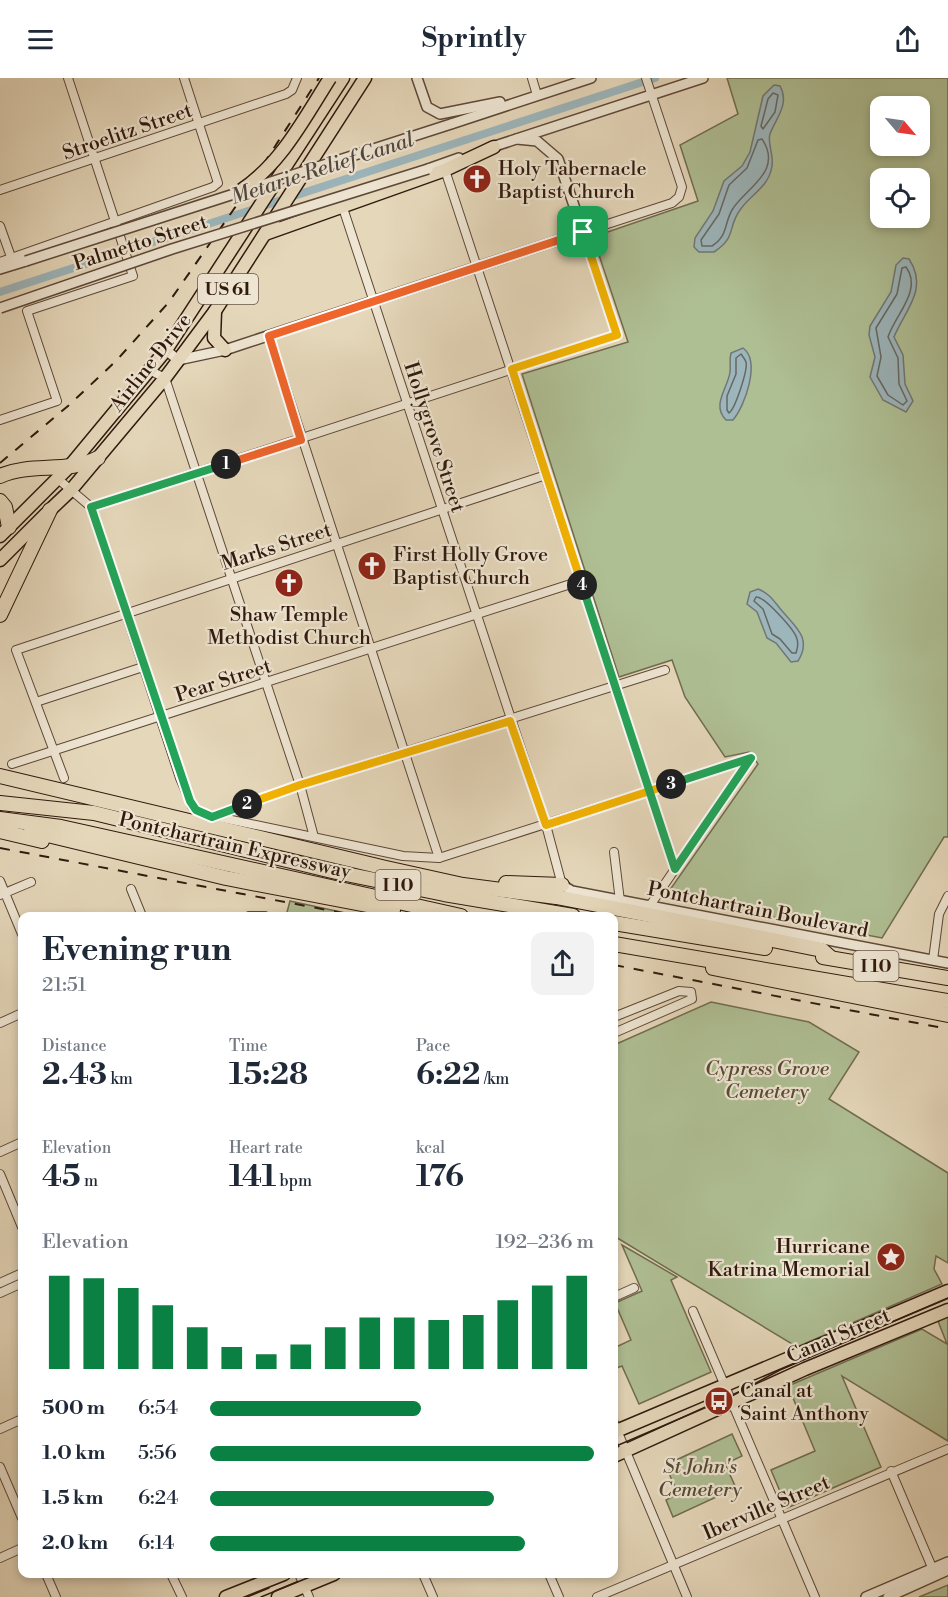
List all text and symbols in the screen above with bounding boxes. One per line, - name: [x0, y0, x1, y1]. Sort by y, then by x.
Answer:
- text: Sprintly: [422, 22, 526, 56]
- icon: menu: [24, 23, 57, 56]
- icon: share: [891, 23, 924, 56]
- north arrow: [870, 96, 930, 156]
- map controls: [870, 96, 930, 228]
- street label: Stroelitz Street: [59, 99, 196, 166]
- water label: Metarie Relief Canal: [227, 127, 417, 211]
- place label: Holy Tabernacle Baptist Church: [497, 157, 647, 205]
- church icon: Holy Tabernacle Baptist Church: [461, 163, 493, 195]
- button: locate: [870, 168, 930, 228]
- pin: [557, 206, 608, 257]
- street label: Palmetto Street: [70, 210, 211, 277]
- icon: arrive: [566, 215, 599, 248]
- road number: US 61: [198, 274, 258, 304]
- street label: Airline Drive: [104, 309, 197, 418]
- street label: Hollygrove Street: [397, 359, 470, 516]
- pin: 1: [211, 449, 241, 479]
- text: 1: [222, 454, 230, 474]
- street label: Marks Street: [218, 518, 335, 577]
- place label: First Holly Grove Baptist Church: [392, 543, 548, 591]
- church icon: First Holly Grove Baptist Church: [356, 550, 388, 582]
- church icon: Shaw Temple Methodist Church: [273, 567, 305, 599]
- pin: 4: [567, 570, 597, 600]
- text: 4: [577, 575, 587, 595]
- place label: Shaw Temple Methodist Church: [207, 603, 371, 651]
- street label: Pear Street: [172, 654, 275, 709]
- pin: 3: [656, 769, 686, 799]
- text: 3: [666, 774, 676, 794]
- pin: 2: [232, 789, 262, 819]
- text: 2: [242, 794, 252, 814]
- street label: Pontchartrain Expressway: [116, 808, 353, 885]
- road number: I 10: [376, 870, 420, 900]
- street label: Pontchartrain Boulevard: [645, 877, 871, 944]
- text: Evening run: [42, 930, 231, 971]
- button: share: [531, 932, 594, 995]
- road number: I 10: [854, 951, 898, 981]
- text: 21:51: [42, 973, 86, 998]
- text: Distance: [42, 1036, 107, 1056]
- text: Time: [229, 1036, 268, 1056]
- text: Pace: [416, 1036, 450, 1056]
- text: 2.43: [42, 1056, 107, 1094]
- text: 15:28: [229, 1056, 308, 1094]
- text: 6:22: [416, 1056, 481, 1094]
- park label: Cypress Grove Cemetery: [705, 1057, 830, 1105]
- text: km: [107, 1069, 133, 1089]
- text: /km: [481, 1069, 509, 1089]
- text: Elevation: [42, 1138, 111, 1158]
- text: Heart rate: [229, 1138, 303, 1158]
- text: kcal: [416, 1138, 445, 1158]
- text: 45: [42, 1158, 81, 1196]
- text: 141: [229, 1158, 276, 1196]
- text: 176: [416, 1158, 464, 1196]
- text: m: [81, 1171, 98, 1191]
- text: bpm: [276, 1171, 312, 1191]
- text: Elevation: [42, 1230, 129, 1255]
- text: 192–236 m: [496, 1230, 594, 1255]
- place label: Hurricane Katrina Memorial: [707, 1235, 870, 1283]
- place icon: Hurricane Katrina Memorial: [875, 1241, 907, 1273]
- street label: Canal Street: [783, 1303, 894, 1369]
- place label: Canal at Saint Anthony: [740, 1379, 869, 1427]
- bus stop icon: Canal at Saint Anthony: [703, 1385, 735, 1417]
- text: 500 m: [42, 1396, 105, 1421]
- text: 6:54: [138, 1396, 178, 1421]
- text: 1.0 km: [42, 1441, 106, 1466]
- text: 5:56: [138, 1441, 177, 1466]
- park label: St John's Cemetery: [658, 1455, 742, 1503]
- street label: Iberville Street: [699, 1470, 834, 1546]
- text: 1.5 km: [42, 1486, 103, 1511]
- text: 6:24: [138, 1486, 178, 1511]
- text: 2.0 km: [42, 1531, 108, 1556]
- text: 6:14: [138, 1531, 174, 1556]

